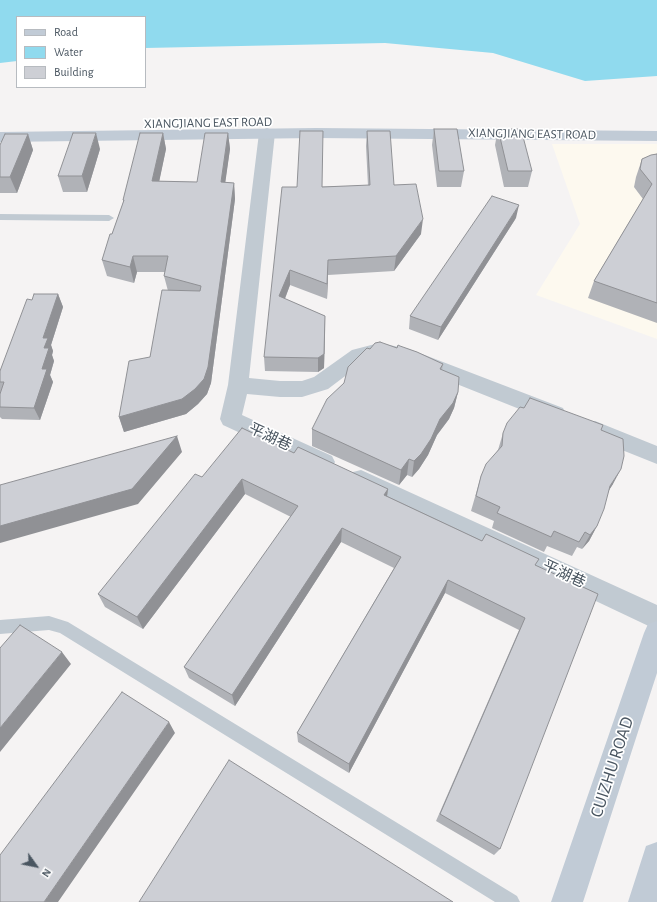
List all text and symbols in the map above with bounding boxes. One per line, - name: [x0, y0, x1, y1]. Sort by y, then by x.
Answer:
- legend: [16, 16, 146, 88]
- text: Road: [54, 26, 78, 38]
- text: Water: [54, 46, 83, 58]
- text: Building: [54, 66, 94, 78]
- street label: XIANGJIANG EAST ROAD: [144, 114, 272, 132]
- street label: XIANGJIANG EAST ROAD: [468, 125, 596, 143]
- street label: 平湖巷: [246, 419, 294, 455]
- street label: 平湖巷: [540, 556, 588, 592]
- street label: CUIZHU ROAD: [586, 714, 638, 820]
- north arrow: [16, 846, 56, 886]
- text: N: [40, 867, 53, 879]

